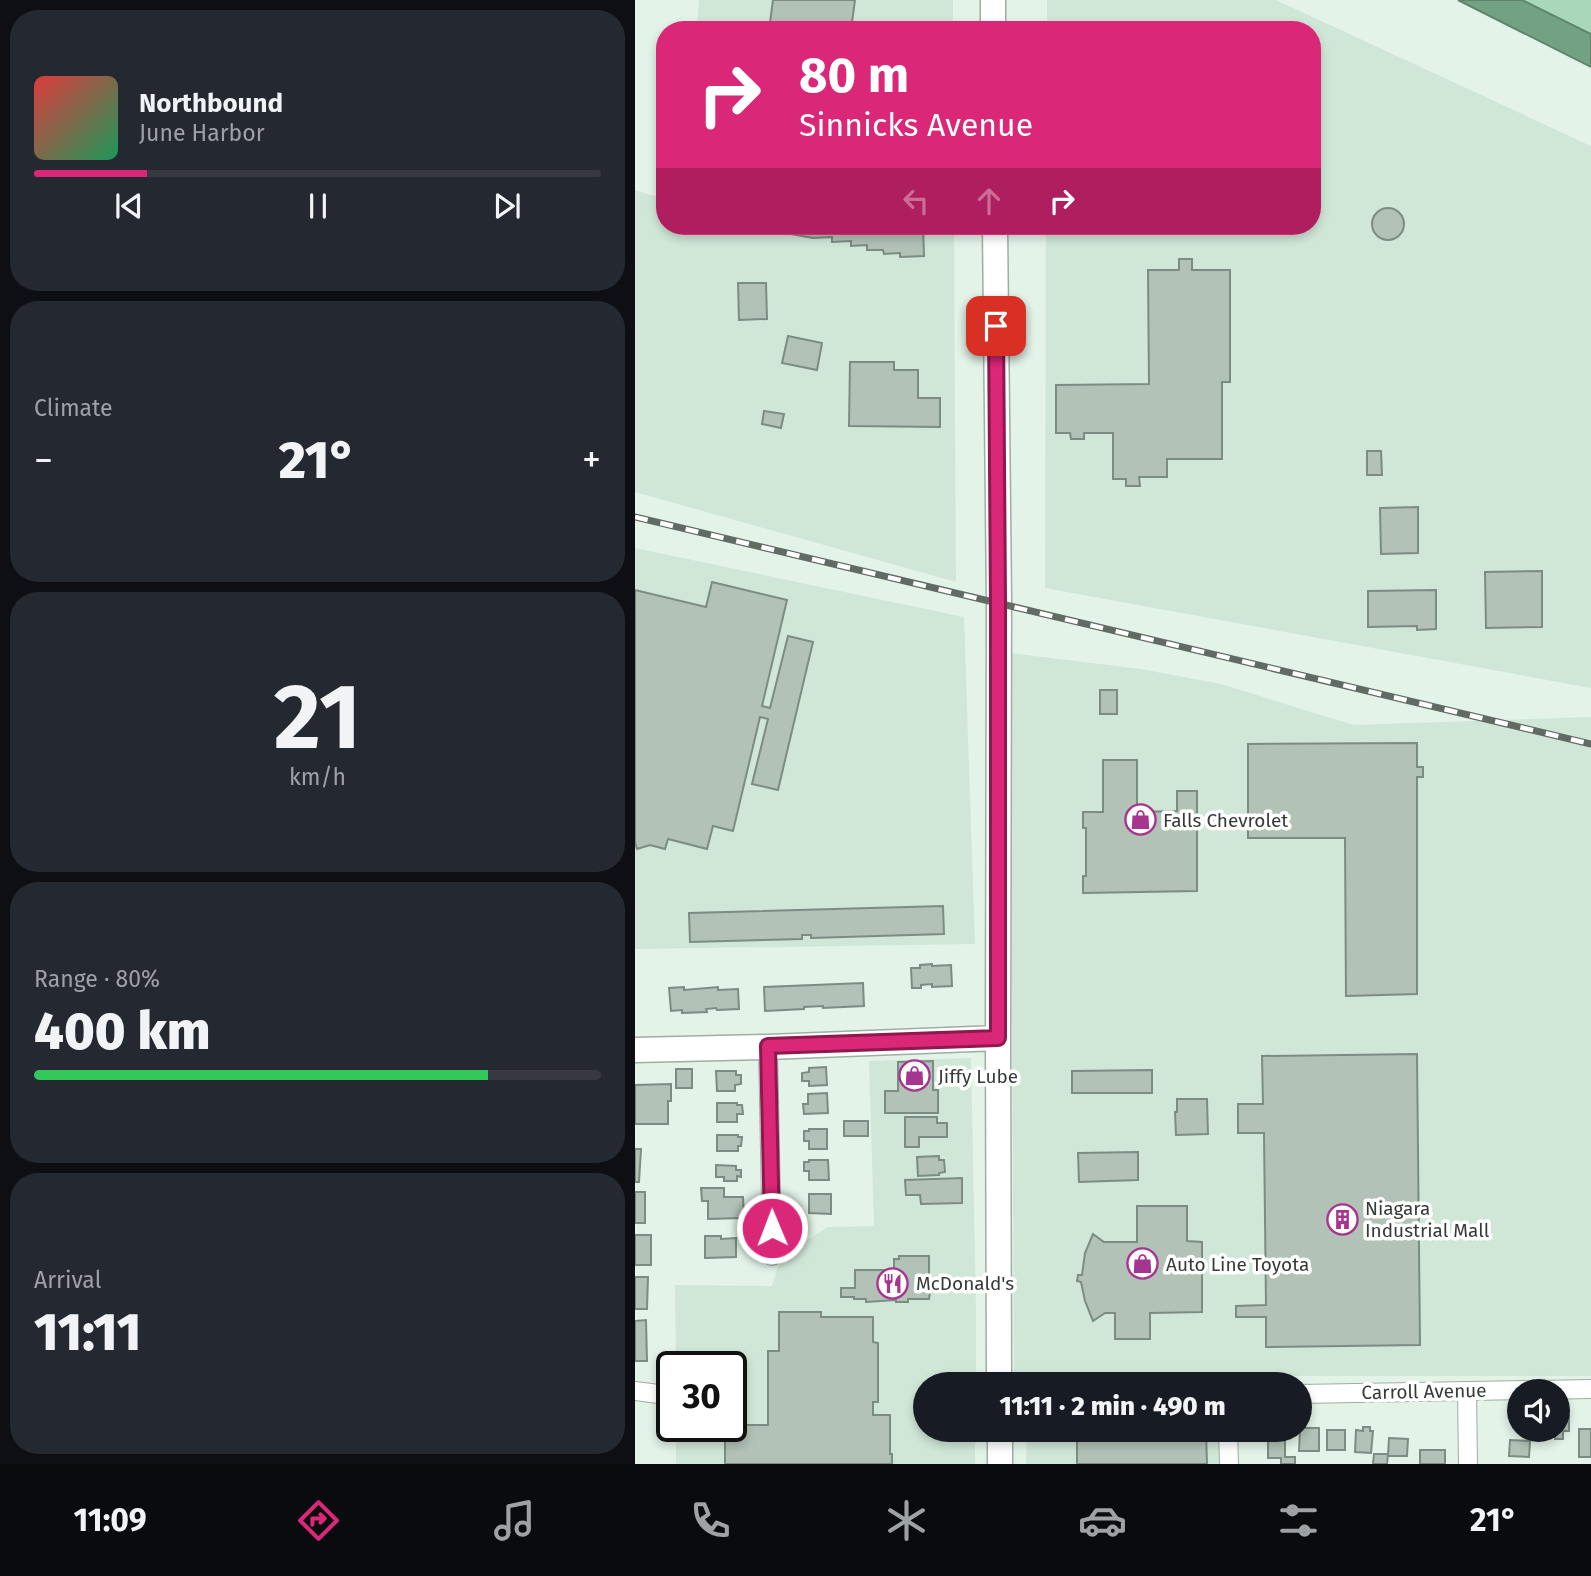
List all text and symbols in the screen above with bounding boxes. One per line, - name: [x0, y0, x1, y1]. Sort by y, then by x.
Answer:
- text: 80 m: [799, 46, 909, 105]
- icon: right: [684, 49, 775, 140]
- text: Northbound: [139, 88, 283, 119]
- text: Sinnicks Avenue: [799, 106, 1033, 144]
- text: June Harbor: [139, 119, 265, 147]
- icon: left: [897, 182, 935, 220]
- icon: ahead: [970, 182, 1008, 220]
- icon: right: [1043, 182, 1081, 220]
- icon: previous: [110, 187, 148, 225]
- icon: pause: [299, 187, 337, 225]
- icon: next: [488, 187, 526, 225]
- pin: [966, 296, 1026, 356]
- icon: arrive: [977, 307, 1015, 345]
- text: Climate: [34, 394, 113, 422]
- text: 21°: [279, 429, 356, 492]
- text: −: [34, 437, 53, 483]
- text: +: [582, 437, 601, 483]
- text: 21: [274, 663, 361, 772]
- text: km/h: [289, 763, 346, 791]
- shop icon: Falls Chevrolet: [1123, 803, 1157, 837]
- place label: Falls Chevrolet: [1163, 809, 1288, 832]
- text: Range · 80%: [34, 965, 160, 993]
- text: 400 km: [34, 1000, 211, 1063]
- shop icon: Jiffy Lube: [898, 1059, 932, 1093]
- place label: Jiffy Lube: [938, 1065, 1018, 1088]
- position arrow: [735, 1191, 809, 1265]
- place label: Niagara Industrial Mall: [1365, 1197, 1490, 1242]
- building icon: Niagara Industrial Mall: [1325, 1202, 1359, 1236]
- shop icon: Auto Line Toyota: [1126, 1247, 1160, 1281]
- place label: Auto Line Toyota: [1166, 1253, 1309, 1276]
- text: Arrival: [34, 1266, 101, 1294]
- restaurant icon: McDonald's: [876, 1266, 910, 1300]
- place label: McDonald's: [916, 1272, 1014, 1295]
- text: 11:11: [34, 1301, 141, 1364]
- speed limit sign: 30: [656, 1351, 747, 1442]
- street label: Carroll Avenue: [1361, 1379, 1487, 1404]
- map controls: [1507, 1379, 1570, 1442]
- button: sound: [1507, 1379, 1570, 1442]
- text: 11:11 · 2 min · 490 m: [1000, 1391, 1226, 1422]
- icon: directions: [294, 1496, 343, 1545]
- icon: music: [490, 1496, 539, 1545]
- icon: phone: [686, 1496, 735, 1545]
- icon: climate: [882, 1496, 931, 1545]
- icon: car: [1078, 1496, 1127, 1545]
- icon: filters: [1274, 1496, 1323, 1545]
- text: 11:09: [74, 1501, 147, 1539]
- text: 21°: [1470, 1501, 1517, 1539]

